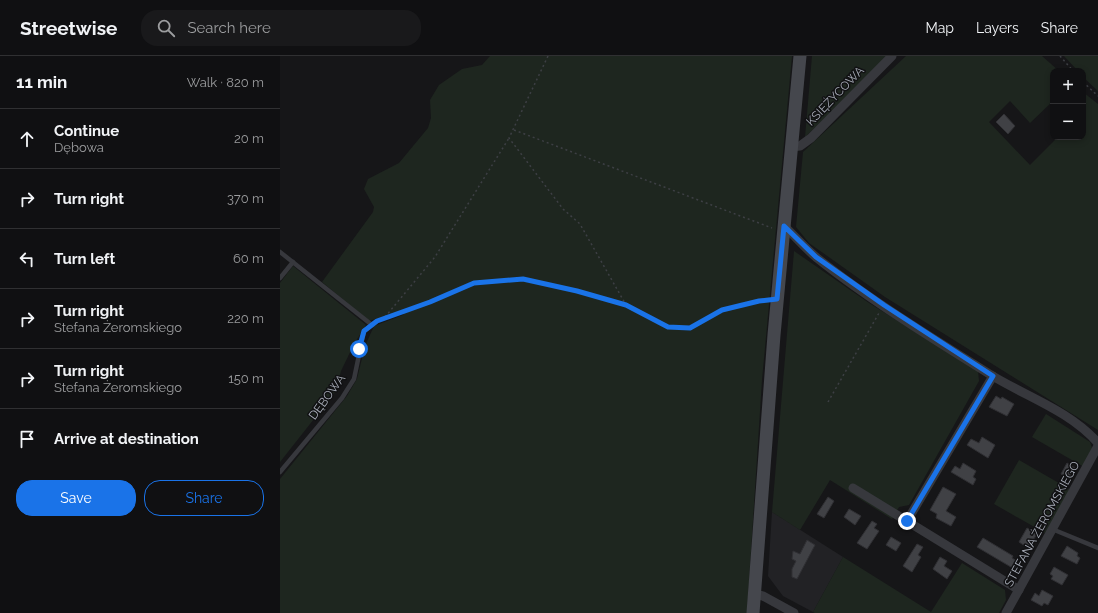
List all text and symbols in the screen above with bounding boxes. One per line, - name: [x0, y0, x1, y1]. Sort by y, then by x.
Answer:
- search box: [141, 10, 421, 46]
- text: Streetwise: [20, 17, 117, 39]
- icon: search: [155, 17, 177, 39]
- text: Search here: [187, 19, 271, 37]
- text: Map: [926, 20, 954, 36]
- text: Layers: [976, 20, 1019, 36]
- text: Share: [1041, 20, 1078, 36]
- street label: KSIĘŻYCOWA: [803, 63, 867, 129]
- map controls: [1050, 68, 1086, 140]
- button: +: [1050, 68, 1086, 104]
- text: 11 min: [16, 72, 67, 92]
- text: Walk · 820 m: [187, 75, 264, 90]
- button: −: [1050, 104, 1086, 140]
- text: Continue: [54, 122, 119, 140]
- icon: ahead: [16, 128, 38, 150]
- text: 20 m: [234, 131, 264, 146]
- text: Dębowa: [54, 140, 104, 155]
- icon: right: [16, 188, 38, 210]
- text: Turn right: [54, 190, 124, 208]
- text: 370 m: [227, 191, 264, 206]
- icon: left: [16, 248, 38, 270]
- text: Turn left: [54, 250, 115, 268]
- text: 60 m: [233, 251, 264, 266]
- text: Turn right: [54, 302, 124, 320]
- icon: right: [16, 308, 38, 330]
- text: 220 m: [227, 311, 264, 326]
- text: Stefana Żeromskiego: [54, 320, 182, 335]
- route start: [350, 340, 368, 358]
- text: Turn right: [54, 362, 124, 380]
- icon: right: [16, 368, 38, 390]
- text: 150 m: [228, 371, 264, 386]
- street label: DĘBOWA: [306, 372, 348, 422]
- text: Stefana Żeromskiego: [54, 380, 182, 395]
- icon: arrive: [16, 428, 38, 450]
- text: Arrive at destination: [54, 430, 199, 448]
- street label: STEFANA ŻEROMSKIEGO: [1002, 459, 1082, 589]
- button: Save: [16, 480, 136, 516]
- button: Share: [144, 480, 264, 516]
- route end: [898, 512, 916, 530]

